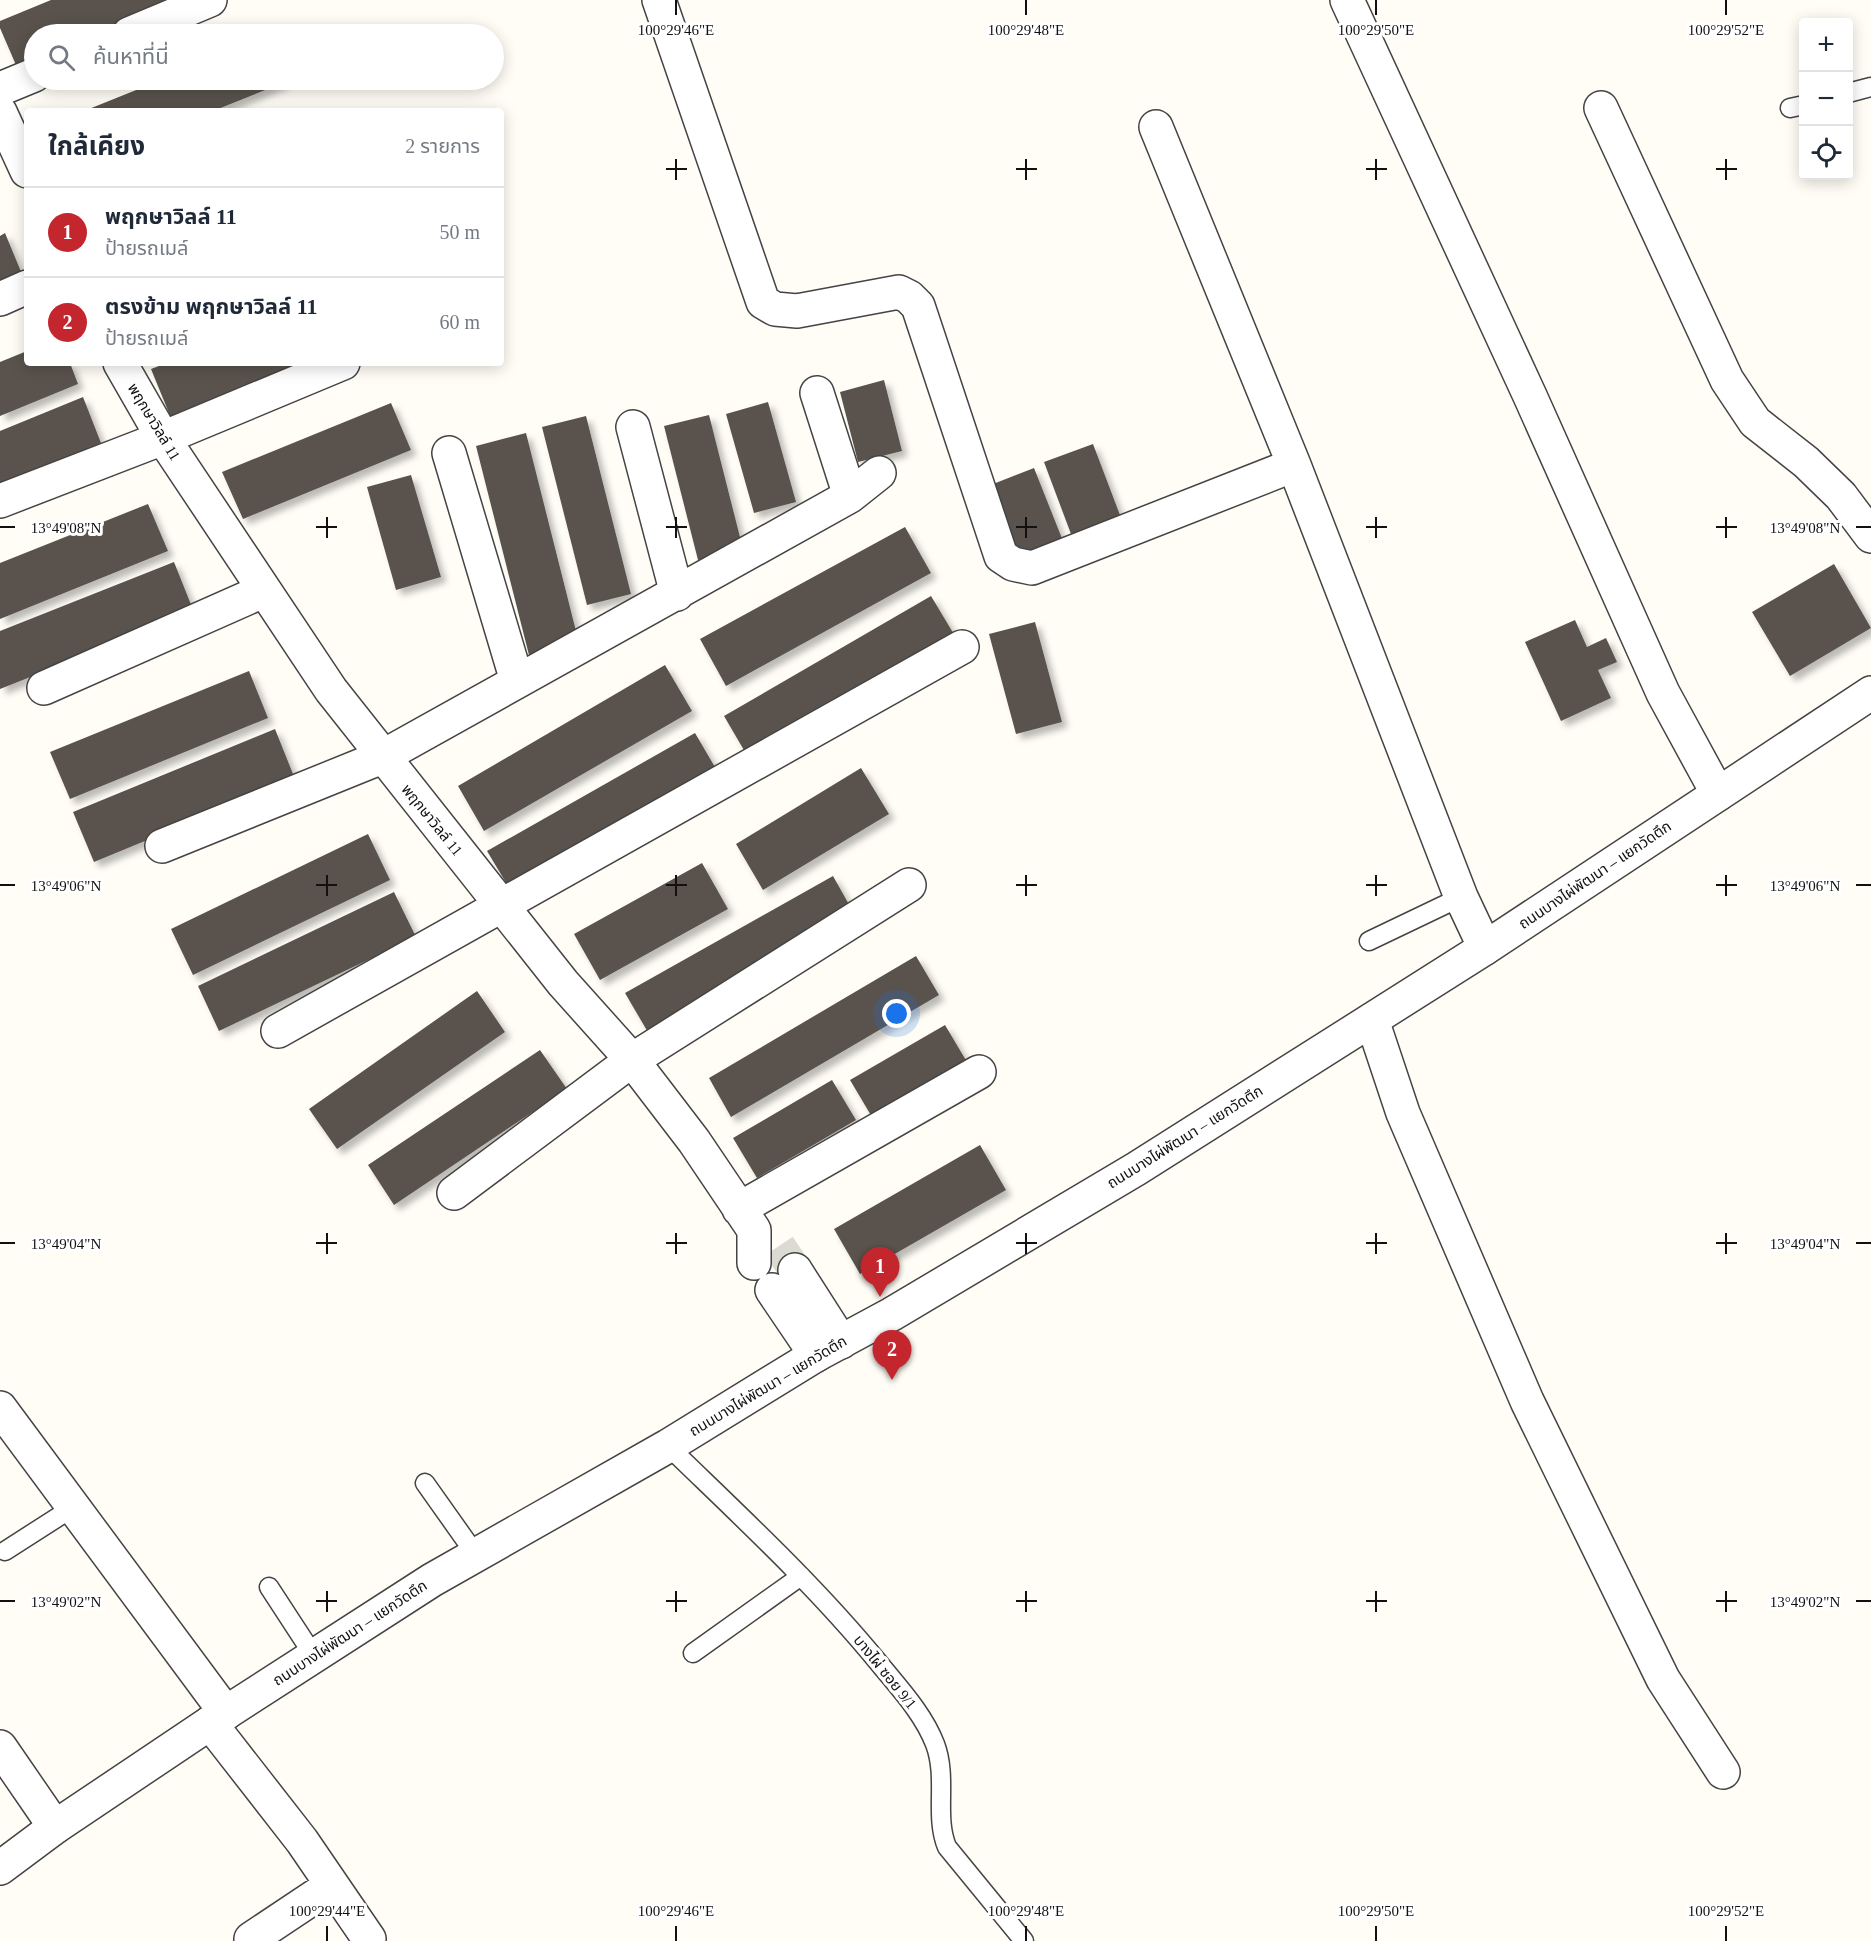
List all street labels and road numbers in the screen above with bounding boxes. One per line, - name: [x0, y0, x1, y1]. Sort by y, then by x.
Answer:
- street label: พฤกษาวิลล์ 11: [125, 381, 183, 463]
- street label: พฤกษาวิลล์ 11: [398, 781, 466, 859]
- street label: ถนนบางไผ่พัฒนา – แยกวัดตึก: [1515, 817, 1674, 932]
- street label: ถนนบางไผ่พัฒนา – แยกวัดตึก: [1104, 1082, 1266, 1192]
- street label: ถนนบางไผ่พัฒนา – แยกวัดตึก: [686, 1332, 849, 1439]
- street label: ถนนบางไผ่พัฒนา – แยกวัดตึก: [269, 1576, 430, 1689]
- street label: บางไผ่ ซอย 9/1: [850, 1631, 920, 1712]

